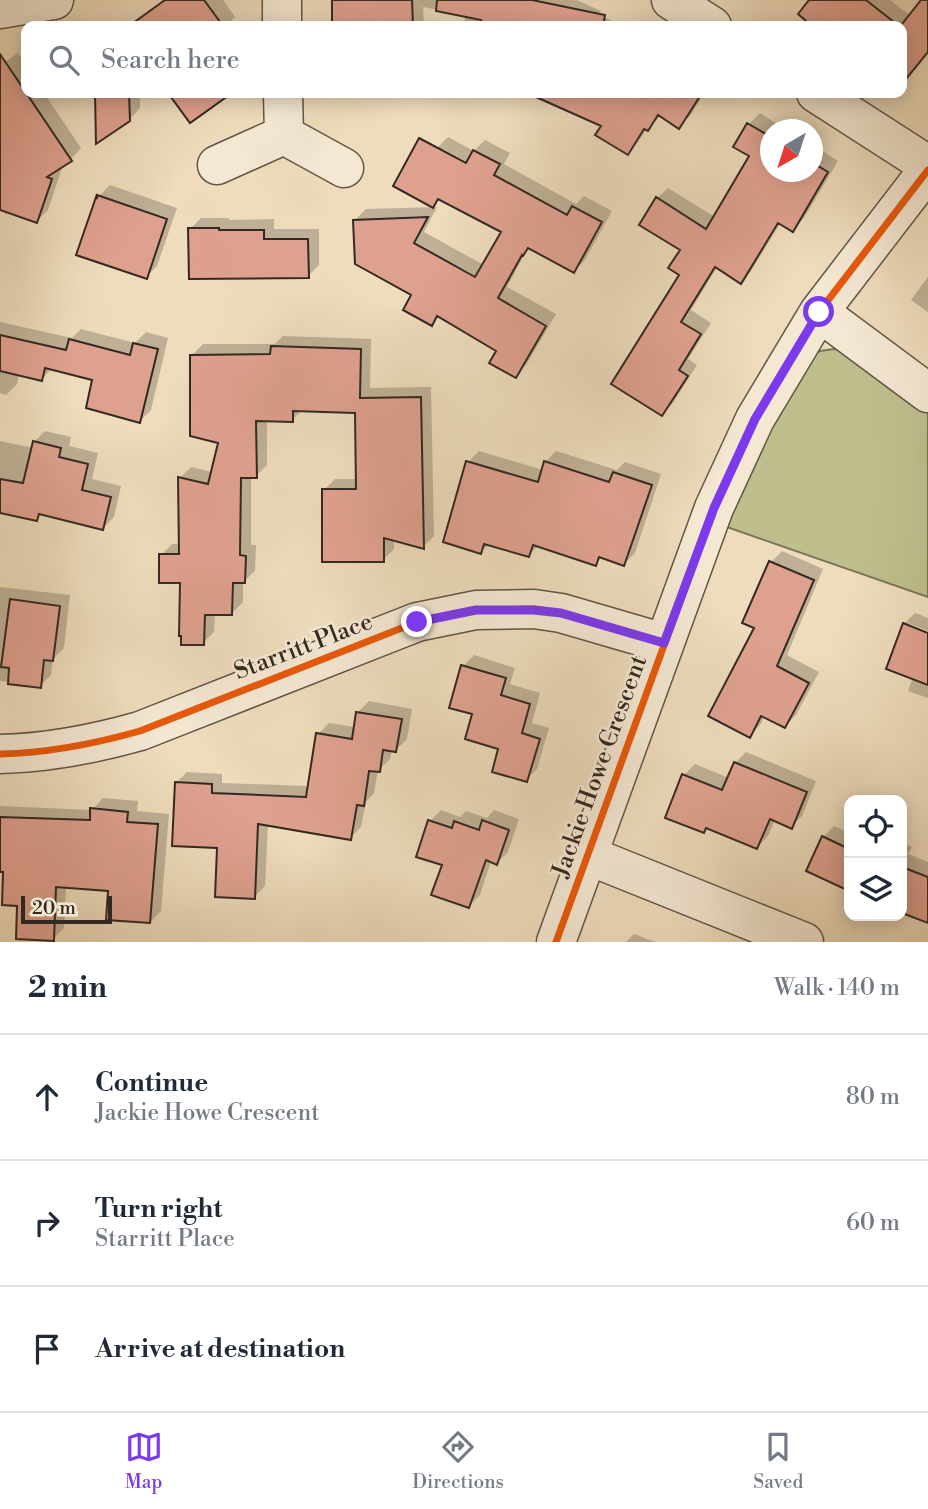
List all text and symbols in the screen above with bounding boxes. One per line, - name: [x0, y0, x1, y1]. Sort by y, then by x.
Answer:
- search box: [21, 21, 907, 98]
- icon: search: [45, 41, 83, 79]
- text: Search here: [101, 44, 240, 76]
- north arrow: [760, 119, 823, 182]
- route start: [803, 296, 834, 327]
- route end: [401, 606, 432, 637]
- street label: Starritt Place: [230, 607, 377, 687]
- street label: Jackie Howe Crescent: [545, 651, 654, 882]
- map controls: [844, 795, 907, 921]
- button: locate: [844, 795, 907, 858]
- button: layers: [844, 858, 907, 921]
- scale bar: [21, 893, 112, 925]
- text: 20 m: [32, 896, 76, 920]
- text: 2 min: [28, 969, 107, 1007]
- text: Walk · 140 m: [774, 974, 900, 1002]
- text: Continue: [95, 1067, 208, 1099]
- icon: ahead: [28, 1078, 66, 1116]
- text: 80 m: [846, 1083, 900, 1111]
- text: Jackie Howe Crescent: [95, 1099, 319, 1127]
- text: Turn right: [95, 1193, 223, 1225]
- icon: right: [28, 1204, 66, 1242]
- text: 60 m: [846, 1209, 900, 1237]
- text: Starritt Place: [95, 1225, 235, 1253]
- icon: arrive: [28, 1330, 66, 1368]
- text: Arrive at destination: [95, 1333, 345, 1365]
- tab: Map: [125, 1428, 163, 1494]
- tab: Directions: [412, 1428, 504, 1494]
- tab: Saved: [753, 1428, 803, 1494]

